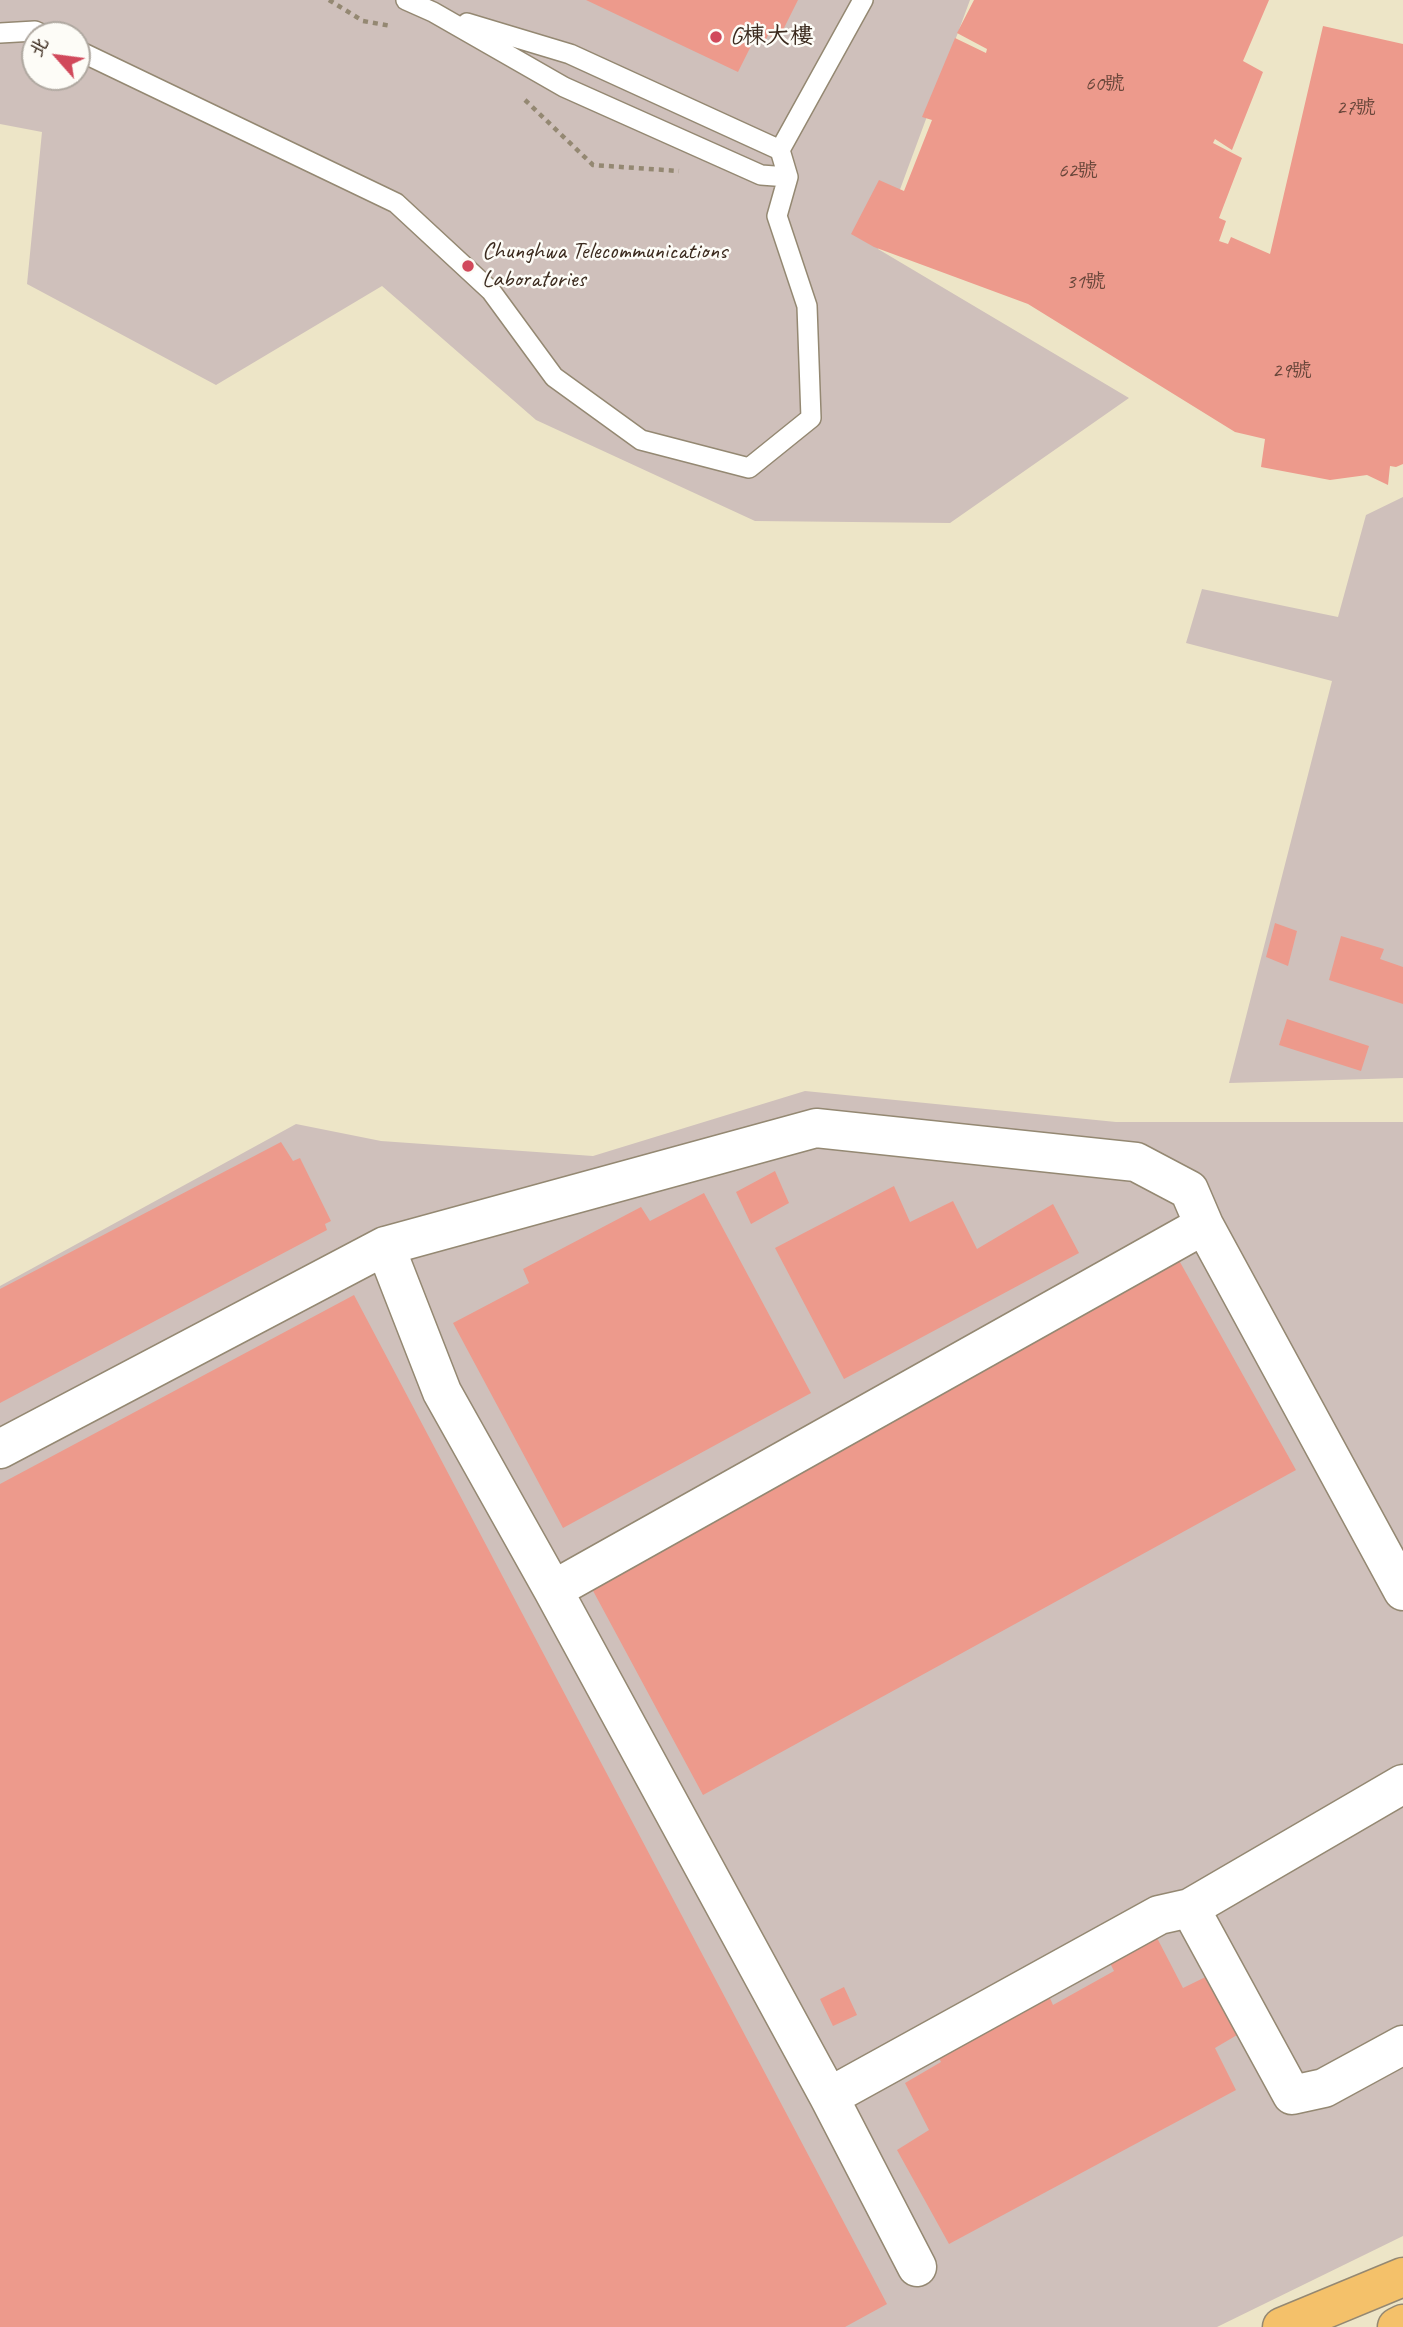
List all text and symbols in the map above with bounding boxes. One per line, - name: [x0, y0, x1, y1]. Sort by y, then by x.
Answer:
- north arrow: [21, 21, 91, 91]
- place label: G棟大樓: [730, 23, 814, 51]
- marker: G棟大樓: [708, 29, 724, 45]
- text: 北: [24, 33, 54, 61]
- house number: 60號: [1085, 71, 1125, 97]
- house number: 27號: [1336, 95, 1376, 121]
- house number: 62號: [1058, 158, 1098, 184]
- place label: Chunghwa Telecommunications Laboratories: [482, 238, 727, 294]
- marker: Chunghwa Telecommunications Laboratories: [460, 258, 476, 274]
- house number: 31號: [1066, 269, 1106, 295]
- house number: 29號: [1272, 358, 1312, 384]

